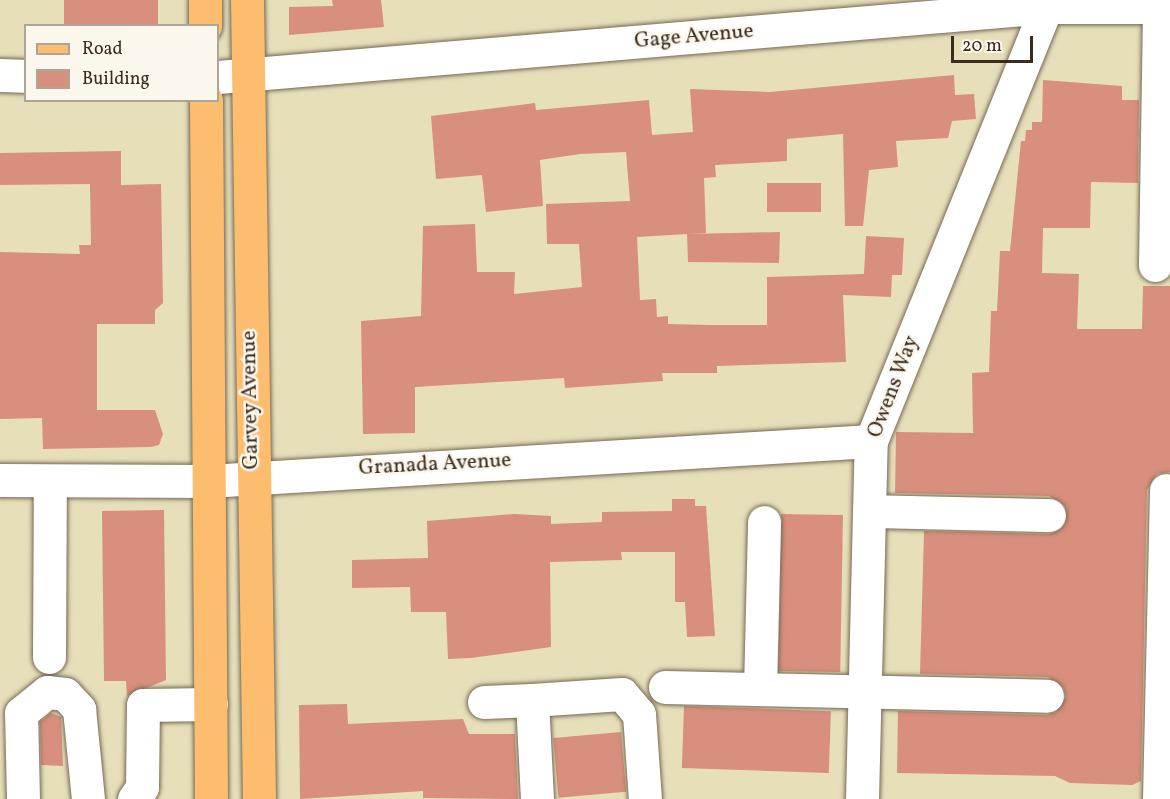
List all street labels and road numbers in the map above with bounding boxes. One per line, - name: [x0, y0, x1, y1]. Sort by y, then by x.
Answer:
- street label: Gage Avenue: [633, 19, 755, 55]
- street label: Garvey Avenue: [237, 330, 265, 470]
- street label: Owens Way: [863, 332, 925, 442]
- street label: Granada Avenue: [358, 448, 512, 482]

